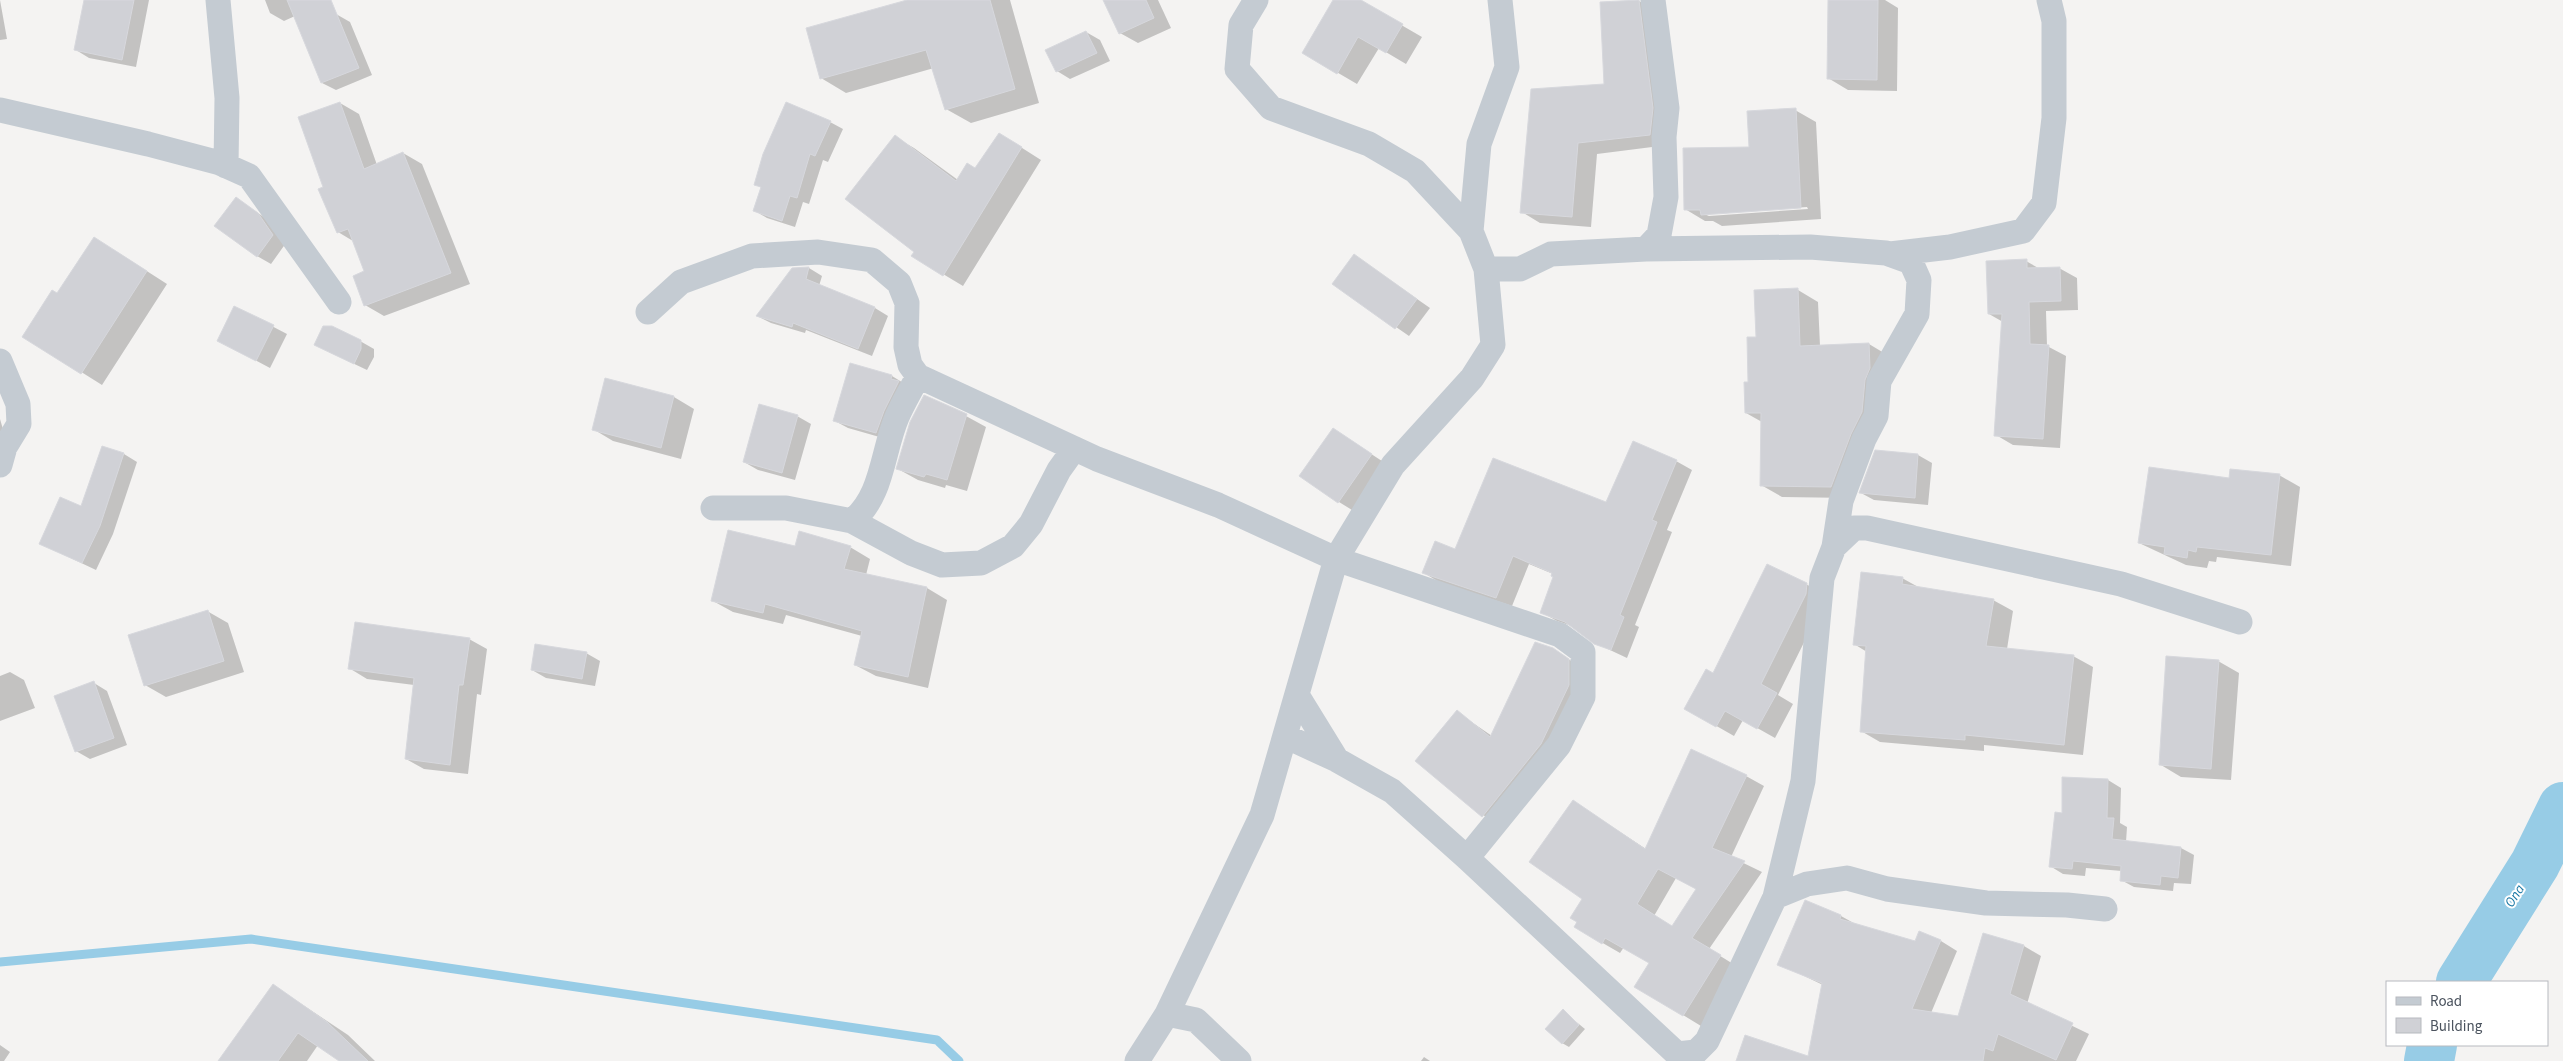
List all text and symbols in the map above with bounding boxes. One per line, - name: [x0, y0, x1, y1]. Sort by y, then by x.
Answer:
- water label: Ona: [2500, 880, 2530, 911]
- legend: [2386, 981, 2548, 1046]
- text: Road: [2430, 991, 2462, 1012]
- text: Building: [2430, 1016, 2483, 1037]

